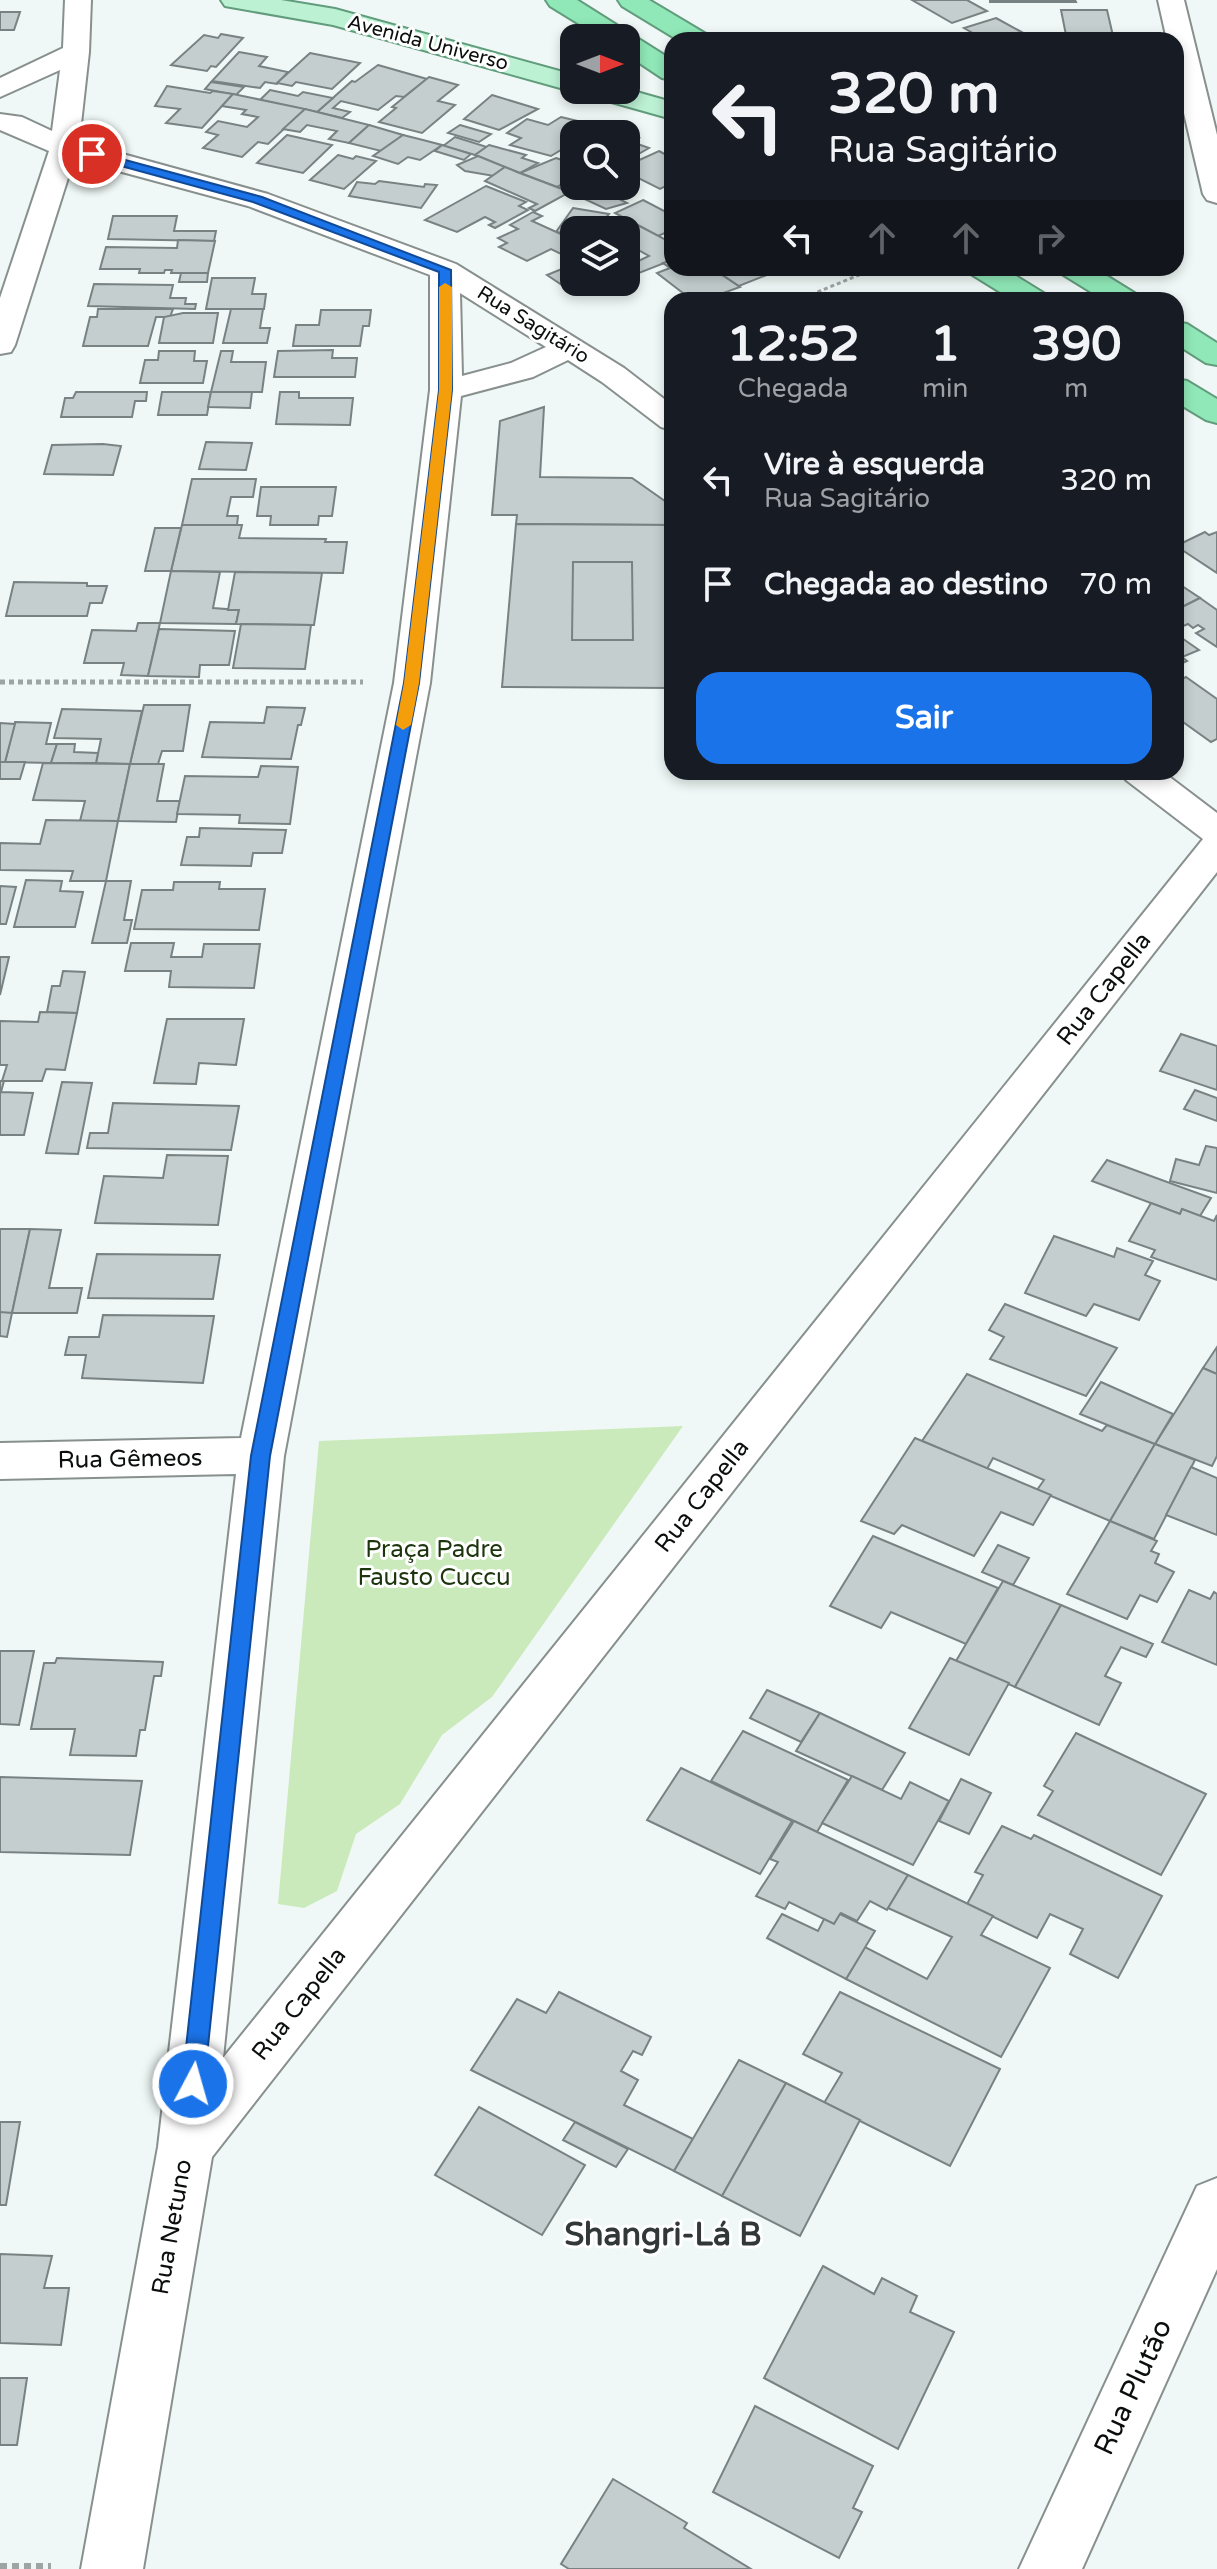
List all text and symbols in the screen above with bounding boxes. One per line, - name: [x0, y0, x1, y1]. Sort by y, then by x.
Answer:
- street label: Avenida Universo: [345, 10, 511, 76]
- north arrow: [560, 24, 640, 104]
- map controls: [560, 24, 640, 296]
- text: 320 m: [828, 61, 999, 128]
- icon: left: [696, 64, 800, 168]
- pin: [58, 120, 126, 188]
- button: search: [560, 120, 640, 200]
- text: Rua Sagitário: [828, 129, 1058, 172]
- icon: arrive: [70, 132, 114, 176]
- button: layers: [560, 216, 640, 296]
- icon: left: [776, 216, 820, 260]
- icon: ahead: [860, 216, 904, 260]
- icon: ahead: [944, 216, 988, 260]
- icon: right: [1028, 216, 1072, 260]
- street label: Rua Sagitário: [472, 281, 594, 369]
- text: 12:52: [727, 316, 860, 374]
- text: 1: [930, 316, 960, 374]
- text: 390: [1031, 316, 1121, 374]
- text: Chegada: [738, 373, 848, 404]
- text: min: [922, 373, 968, 404]
- text: m: [1064, 373, 1088, 404]
- text: Vire à esquerda: [764, 446, 985, 483]
- icon: left: [696, 458, 740, 502]
- text: 320 m: [1060, 462, 1152, 499]
- text: Rua Sagitário: [764, 483, 930, 514]
- icon: arrive: [696, 562, 740, 606]
- text: Chegada ao destino: [764, 566, 1048, 603]
- text: 70 m: [1079, 566, 1152, 603]
- button: Sair: [696, 672, 1152, 764]
- street label: Rua Capella: [1051, 927, 1157, 1051]
- street label: Rua Capella: [649, 1434, 755, 1558]
- street label: Rua Gêmeos: [57, 1443, 203, 1475]
- park label: Praça Padre Fausto Cuccu: [357, 1535, 511, 1592]
- street label: Rua Capella: [246, 1942, 352, 2066]
- position arrow: [151, 2042, 235, 2126]
- street label: Rua Netuno: [146, 2157, 198, 2297]
- district label: Shangri-Lá B: [565, 2216, 761, 2254]
- street label: Rua Plutão: [1087, 2314, 1179, 2460]

